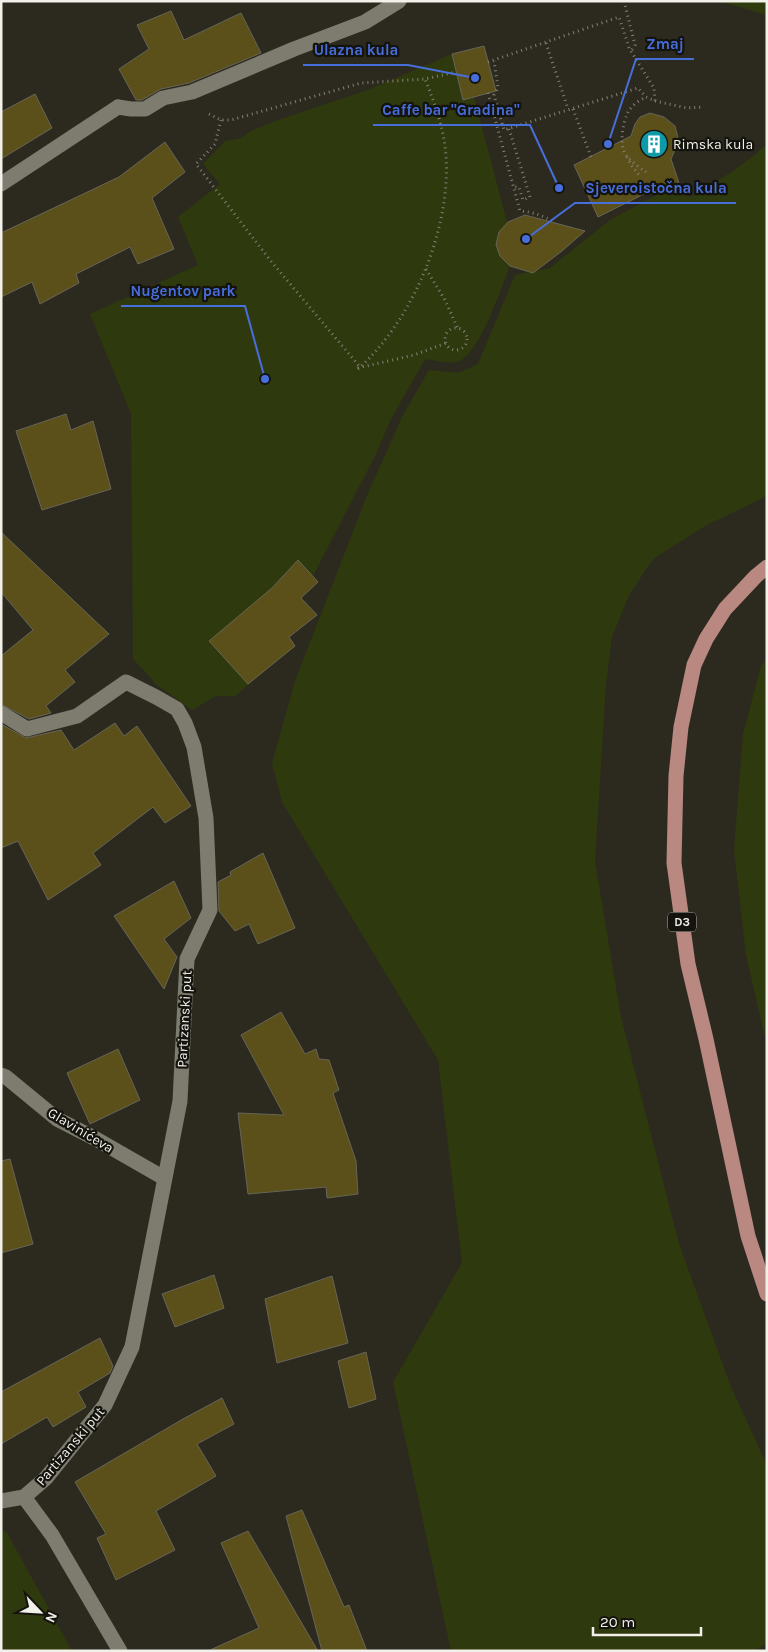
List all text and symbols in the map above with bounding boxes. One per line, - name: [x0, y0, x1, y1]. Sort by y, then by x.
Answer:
- callout: Zmaj: [636, 29, 694, 59]
- callout: Ulazna kula: [303, 35, 408, 65]
- text: Zmaj: [646, 35, 684, 53]
- text: Ulazna kula: [314, 41, 398, 59]
- callout: Caffe bar "Gradina": [373, 95, 530, 125]
- text: Caffe bar "Gradina": [382, 101, 520, 119]
- building icon: Rimska kula: [639, 129, 669, 159]
- place label: Rimska kula: [673, 136, 753, 153]
- callout: Sjeveroistočna kula: [575, 173, 736, 203]
- text: Sjeveroistočna kula: [585, 179, 727, 197]
- callout: Nugentov park: [121, 276, 245, 306]
- text: Nugentov park: [131, 282, 236, 300]
- road number: D3: [668, 912, 696, 932]
- street label: Partizanski put: [173, 970, 196, 1068]
- street label: Glavinićeva: [45, 1104, 117, 1157]
- street label: Partizanski put: [33, 1404, 108, 1489]
- north arrow: [15, 1587, 65, 1637]
- scale bar: [593, 1604, 700, 1636]
- text: N: [42, 1609, 61, 1625]
- text: 20 m: [600, 1613, 635, 1631]

